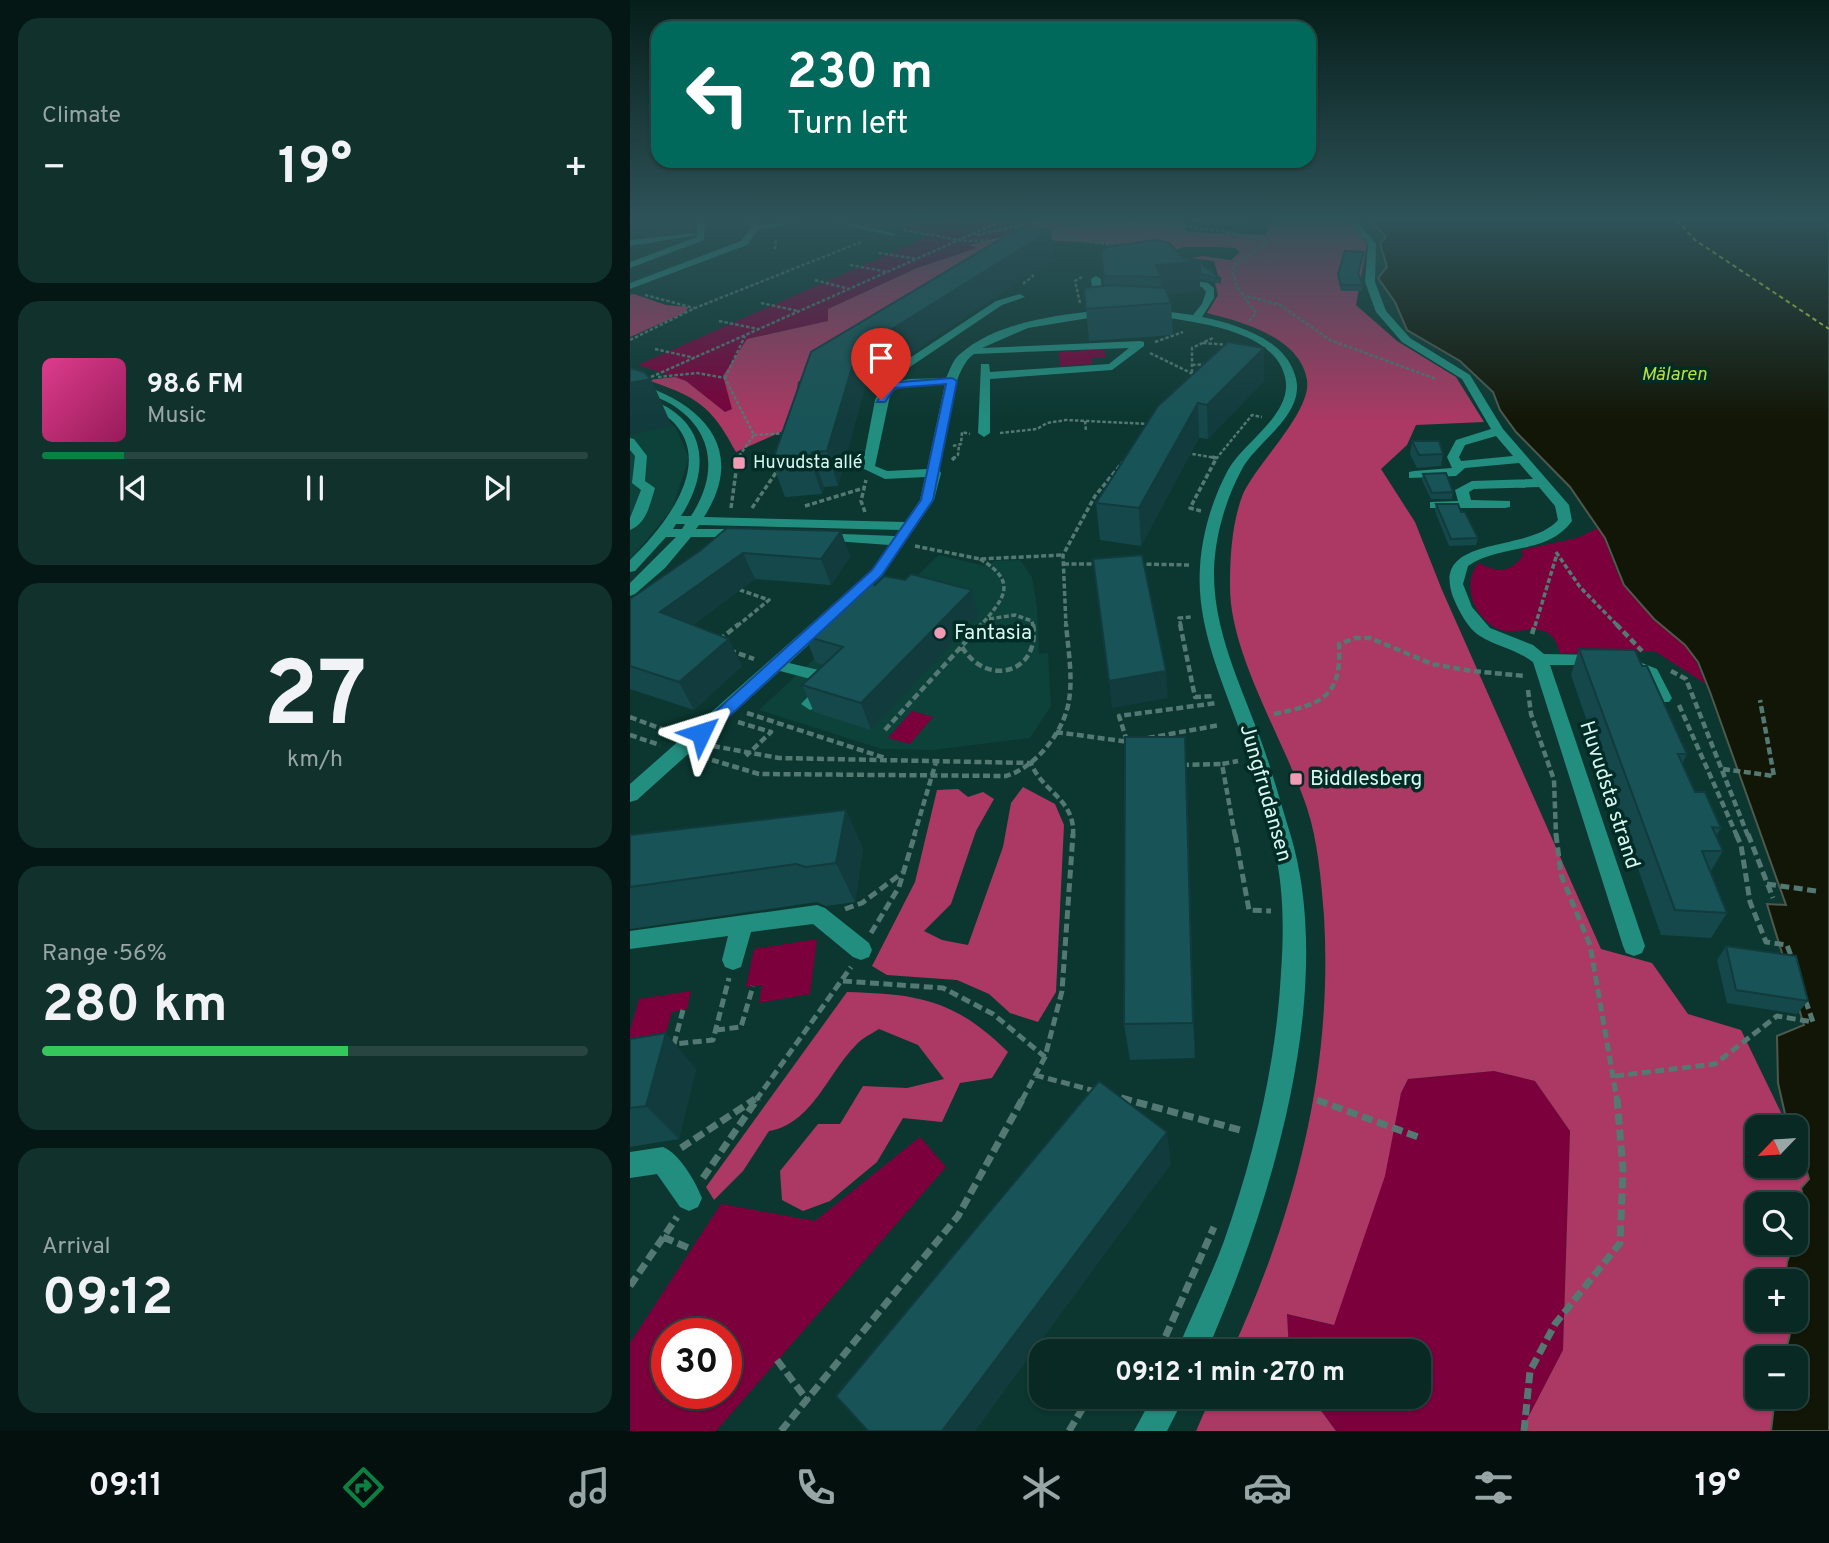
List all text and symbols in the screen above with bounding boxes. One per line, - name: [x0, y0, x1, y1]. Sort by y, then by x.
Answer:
- text: 230 m: [787, 44, 933, 106]
- icon: left: [672, 49, 763, 140]
- text: Climate: [42, 102, 121, 131]
- text: Turn left: [787, 105, 908, 145]
- text: 19°: [278, 136, 352, 202]
- text: −: [42, 145, 67, 194]
- text: +: [563, 145, 588, 194]
- pin: [851, 328, 911, 400]
- icon: arrive: [862, 339, 900, 377]
- water label: Mälaren: [1641, 363, 1707, 387]
- text: 98.6 FM: [147, 369, 244, 402]
- text: Music: [147, 402, 207, 431]
- place label: Huvudsta allé: [753, 452, 862, 475]
- marker: Huvudsta allé: [731, 455, 747, 471]
- icon: previous: [114, 469, 152, 507]
- icon: pause: [296, 469, 334, 507]
- icon: next: [478, 469, 516, 507]
- place label: Fantasia: [954, 620, 1032, 647]
- marker: Fantasia: [932, 625, 948, 641]
- text: 27: [263, 643, 367, 758]
- position arrow: [664, 696, 738, 770]
- street label: Huvudsta strand: [1572, 718, 1646, 872]
- street label: Jungfrudansen: [1232, 721, 1298, 865]
- text: km/h: [287, 746, 343, 775]
- place label: Biddlesberg: [1310, 766, 1422, 793]
- marker: Biddlesberg: [1288, 771, 1304, 787]
- text: Range · 56%: [42, 940, 167, 969]
- text: 280 km: [42, 974, 228, 1040]
- north arrow: [1745, 1115, 1808, 1178]
- map controls: [1745, 1115, 1808, 1409]
- button: search: [1745, 1192, 1808, 1255]
- text: Arrival: [42, 1233, 111, 1262]
- text: 09:12: [42, 1267, 173, 1333]
- button: +: [1745, 1269, 1808, 1332]
- speed limit sign: 30: [651, 1318, 742, 1409]
- button: −: [1745, 1346, 1808, 1409]
- text: 09:12 · 1 min · 270 m: [1115, 1357, 1345, 1390]
- icon: directions: [339, 1463, 388, 1512]
- icon: music: [565, 1463, 614, 1512]
- icon: phone: [791, 1463, 840, 1512]
- icon: climate: [1017, 1463, 1066, 1512]
- icon: car: [1243, 1463, 1292, 1512]
- icon: filters: [1469, 1463, 1518, 1512]
- text: 09:11: [88, 1467, 163, 1507]
- text: 19°: [1695, 1467, 1741, 1507]

